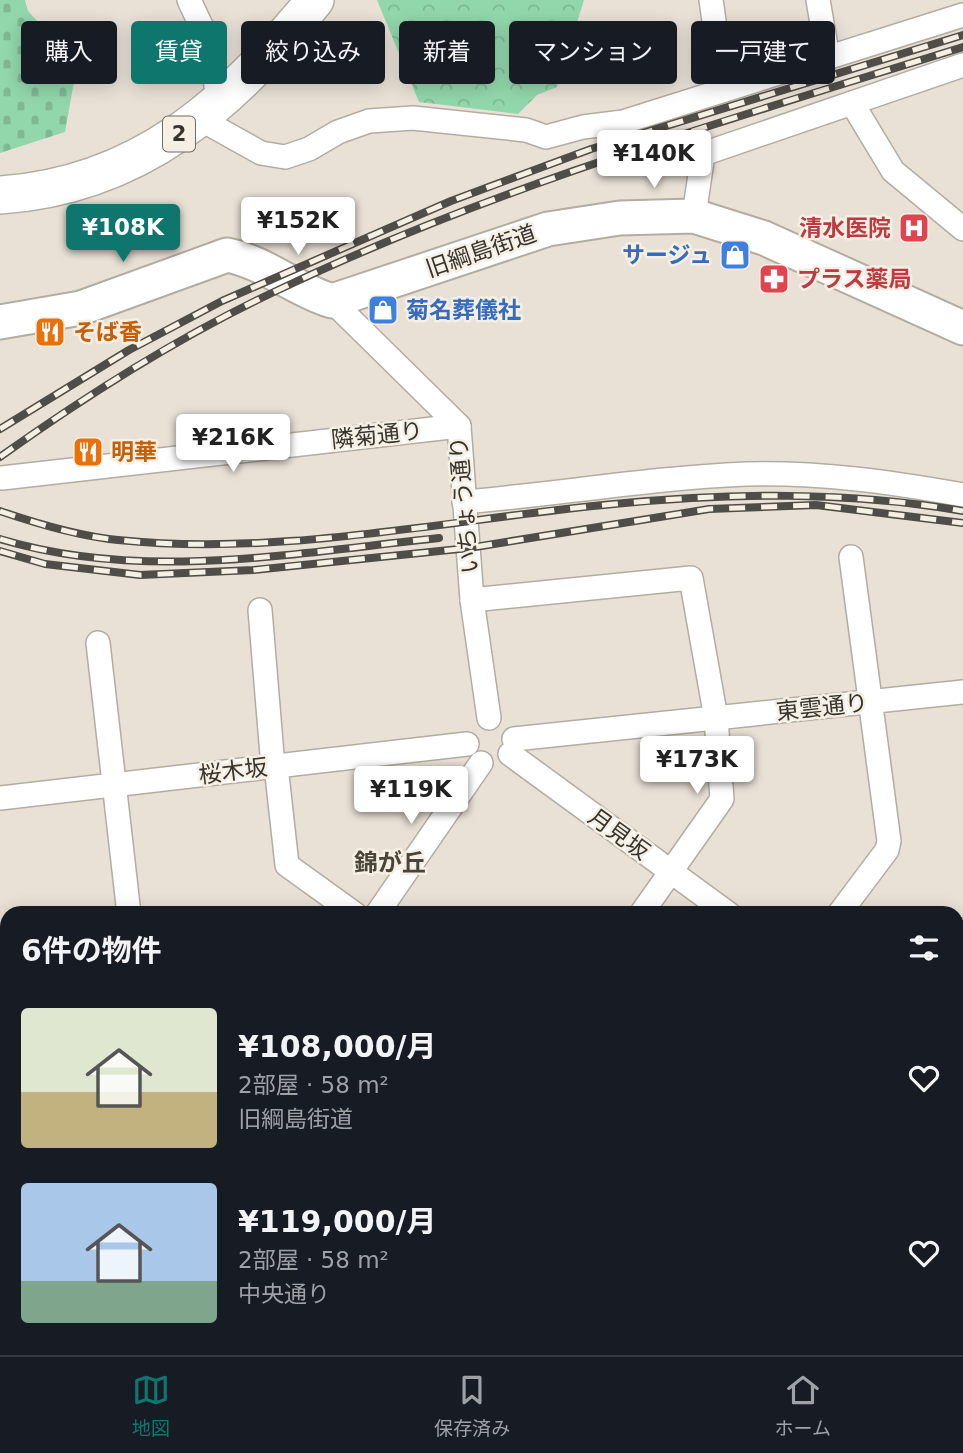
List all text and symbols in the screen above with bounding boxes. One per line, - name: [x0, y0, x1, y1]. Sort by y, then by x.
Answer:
- chip: 購入: [21, 21, 117, 84]
- chip: 賃貸: [131, 21, 227, 84]
- chip: 絞り込み: [241, 21, 385, 84]
- chip: 新着: [399, 21, 495, 84]
- chip: マンション: [509, 21, 677, 84]
- chip: 一戸建て: [691, 21, 835, 84]
- road number: 2: [163, 116, 195, 152]
- pin: ¥140K: [605, 130, 703, 190]
- text: ¥140K: [613, 140, 695, 166]
- pin: ¥152K: [249, 198, 347, 257]
- pin: ¥108K: [74, 204, 172, 264]
- text: ¥152K: [257, 207, 339, 233]
- hospital icon: 清水医院: [897, 211, 931, 245]
- text: ¥108K: [82, 214, 164, 240]
- place label: 清水医院: [799, 215, 891, 241]
- street label: 旧綱島街道: [422, 220, 540, 282]
- shop icon: サージュ: [718, 238, 752, 272]
- place label: サージュ: [622, 242, 712, 268]
- pharmacy icon: プラス薬局: [757, 262, 791, 296]
- place label: プラス薬局: [797, 266, 912, 292]
- shop icon: 菊名葬儀社: [366, 293, 400, 327]
- place label: 菊名葬儀社: [406, 297, 521, 323]
- restaurant icon: そば香: [33, 315, 67, 349]
- place label: そば香: [73, 319, 142, 345]
- pin: ¥216K: [184, 414, 282, 474]
- street label: 隣菊通り: [330, 417, 424, 453]
- text: ¥216K: [192, 424, 274, 450]
- restaurant icon: 明華: [71, 435, 105, 469]
- street label: いちょう通り: [445, 435, 483, 575]
- place label: 明華: [111, 439, 157, 465]
- street label: 東雲通り: [775, 689, 869, 725]
- pin: ¥173K: [648, 736, 746, 796]
- text: ¥173K: [656, 746, 738, 772]
- street label: 桜木坂: [197, 754, 269, 788]
- pin: ¥119K: [362, 766, 460, 826]
- text: ¥119K: [370, 776, 452, 802]
- street label: 月見坂: [583, 803, 655, 865]
- district label: 錦が丘: [354, 849, 426, 877]
- icon: filters: [905, 929, 943, 967]
- text: 6件の物件: [21, 933, 162, 968]
- text: ¥108,000/月: [238, 1029, 436, 1064]
- icon: home: [77, 1036, 161, 1120]
- icon: heart: [905, 1059, 943, 1097]
- text: 2部屋 · 58 m²: [238, 1072, 389, 1098]
- text: 旧綱島街道: [238, 1106, 353, 1132]
- text: ¥119,000/月: [238, 1204, 436, 1239]
- icon: home: [77, 1211, 161, 1295]
- icon: heart: [905, 1234, 943, 1272]
- text: 2部屋 · 58 m²: [238, 1247, 389, 1273]
- text: 中央通り: [238, 1281, 330, 1307]
- tab: 地図: [132, 1371, 170, 1440]
- tab: 保存済み: [434, 1371, 510, 1440]
- tab: ホーム: [774, 1371, 831, 1440]

